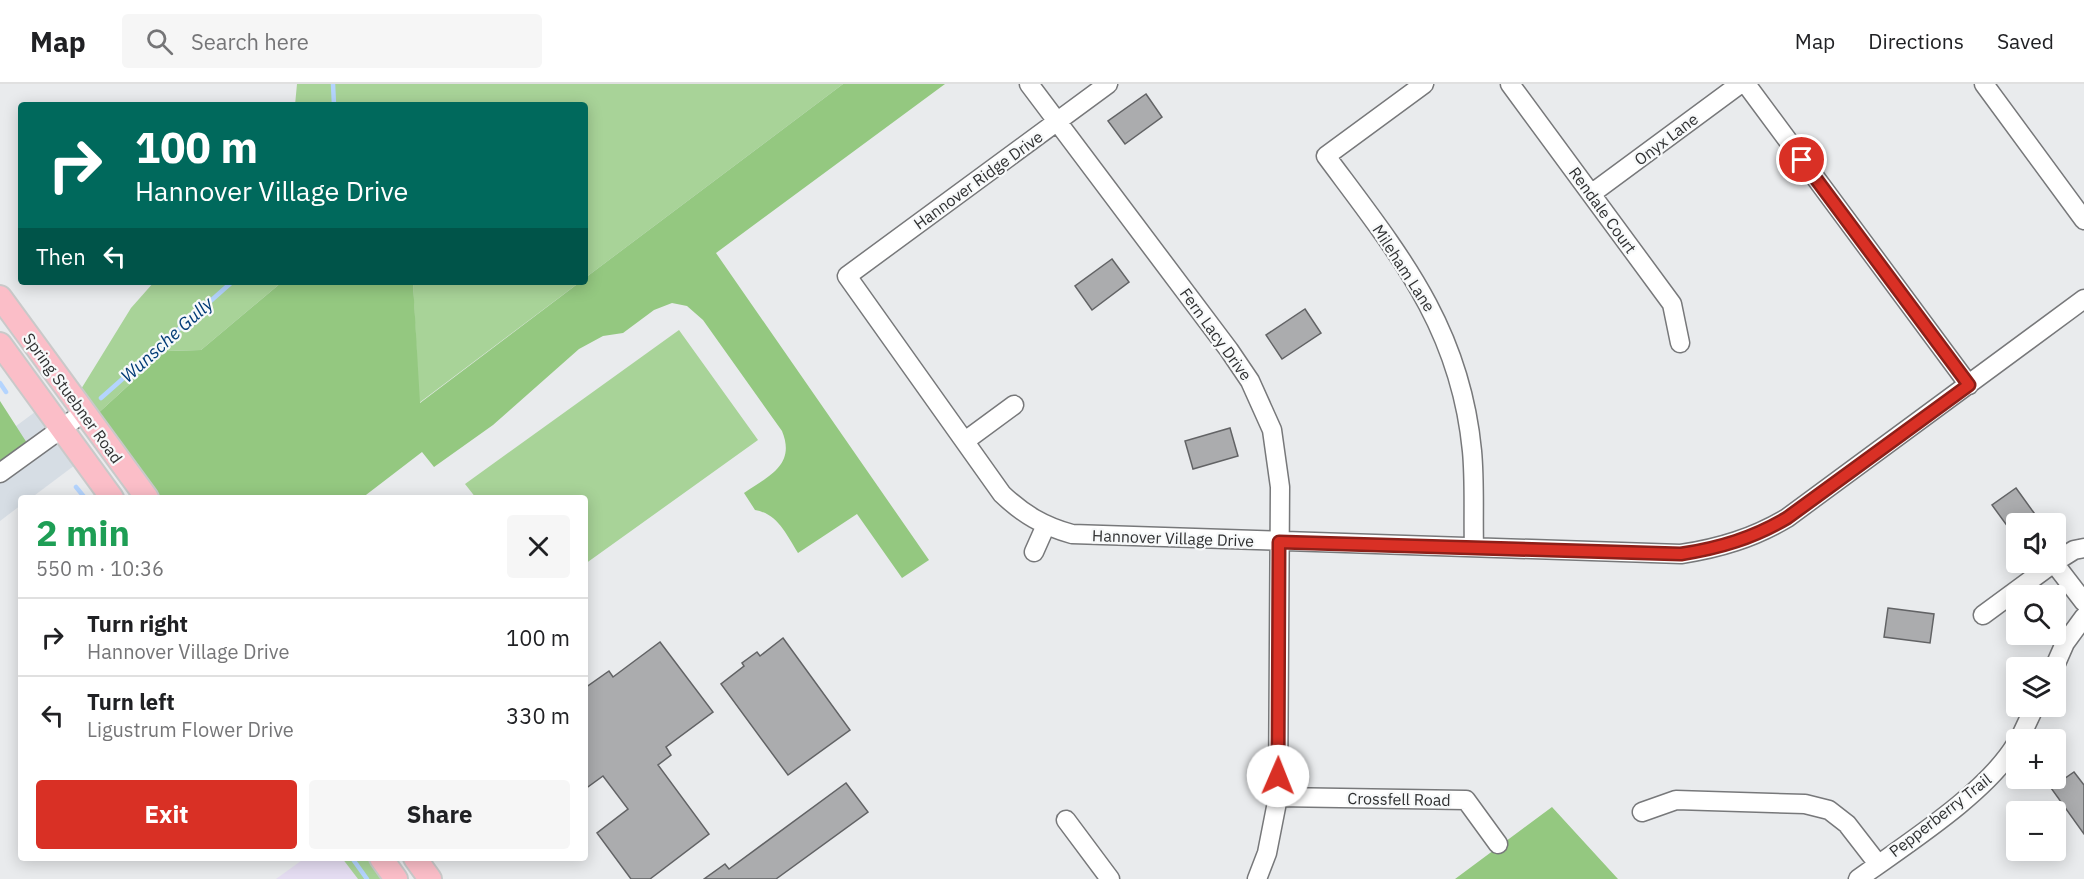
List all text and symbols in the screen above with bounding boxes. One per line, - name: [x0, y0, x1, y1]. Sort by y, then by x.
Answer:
- search box: [122, 14, 542, 68]
- text: Map: [30, 23, 86, 60]
- icon: search: [143, 25, 176, 58]
- text: Search here: [191, 27, 309, 56]
- text: Map: [1795, 27, 1835, 55]
- text: Directions: [1868, 27, 1964, 55]
- text: Saved: [1997, 27, 2054, 55]
- street label: Onyx Lane: [1630, 108, 1702, 169]
- text: 100 m: [135, 120, 258, 175]
- icon: right: [36, 126, 114, 204]
- street label: Hannover Ridge Drive: [910, 126, 1047, 234]
- pin: [1776, 134, 1827, 185]
- icon: arrive: [1785, 143, 1818, 176]
- street label: Rendale Court: [1565, 163, 1641, 257]
- text: Hannover Village Drive: [135, 173, 408, 208]
- street label: Mileham Lane: [1368, 221, 1440, 316]
- icon: left: [98, 240, 131, 273]
- text: Then: [36, 242, 86, 271]
- street label: Fern Lacy Drive: [1176, 284, 1256, 384]
- water label: Wunsche Gully: [116, 291, 219, 387]
- street label: Spring Stuebner Road: [19, 329, 127, 467]
- text: 2 min: [36, 509, 130, 556]
- map controls: [2006, 513, 2066, 861]
- button: sound: [2006, 513, 2066, 573]
- button: close: [507, 515, 570, 578]
- street label: Hannover Village Drive: [1092, 525, 1255, 551]
- text: 550 m · 10:36: [36, 555, 164, 582]
- button: search: [2006, 585, 2066, 645]
- text: Turn right: [87, 609, 188, 638]
- icon: right: [36, 621, 69, 654]
- text: 100 m: [506, 623, 570, 652]
- text: Hannover Village Drive: [87, 638, 290, 665]
- button: layers: [2006, 657, 2066, 717]
- text: Turn left: [87, 687, 175, 716]
- icon: left: [36, 699, 69, 732]
- text: 330 m: [506, 701, 570, 730]
- text: Ligustrum Flower Drive: [87, 716, 294, 743]
- button: +: [2006, 729, 2066, 789]
- position arrow: [1246, 744, 1310, 808]
- street label: Pepperberry Trail: [1885, 769, 1995, 861]
- button: Exit: [36, 780, 297, 849]
- button: Share: [309, 780, 570, 849]
- street label: Crossfell Road: [1347, 788, 1451, 810]
- button: −: [2006, 801, 2066, 861]

